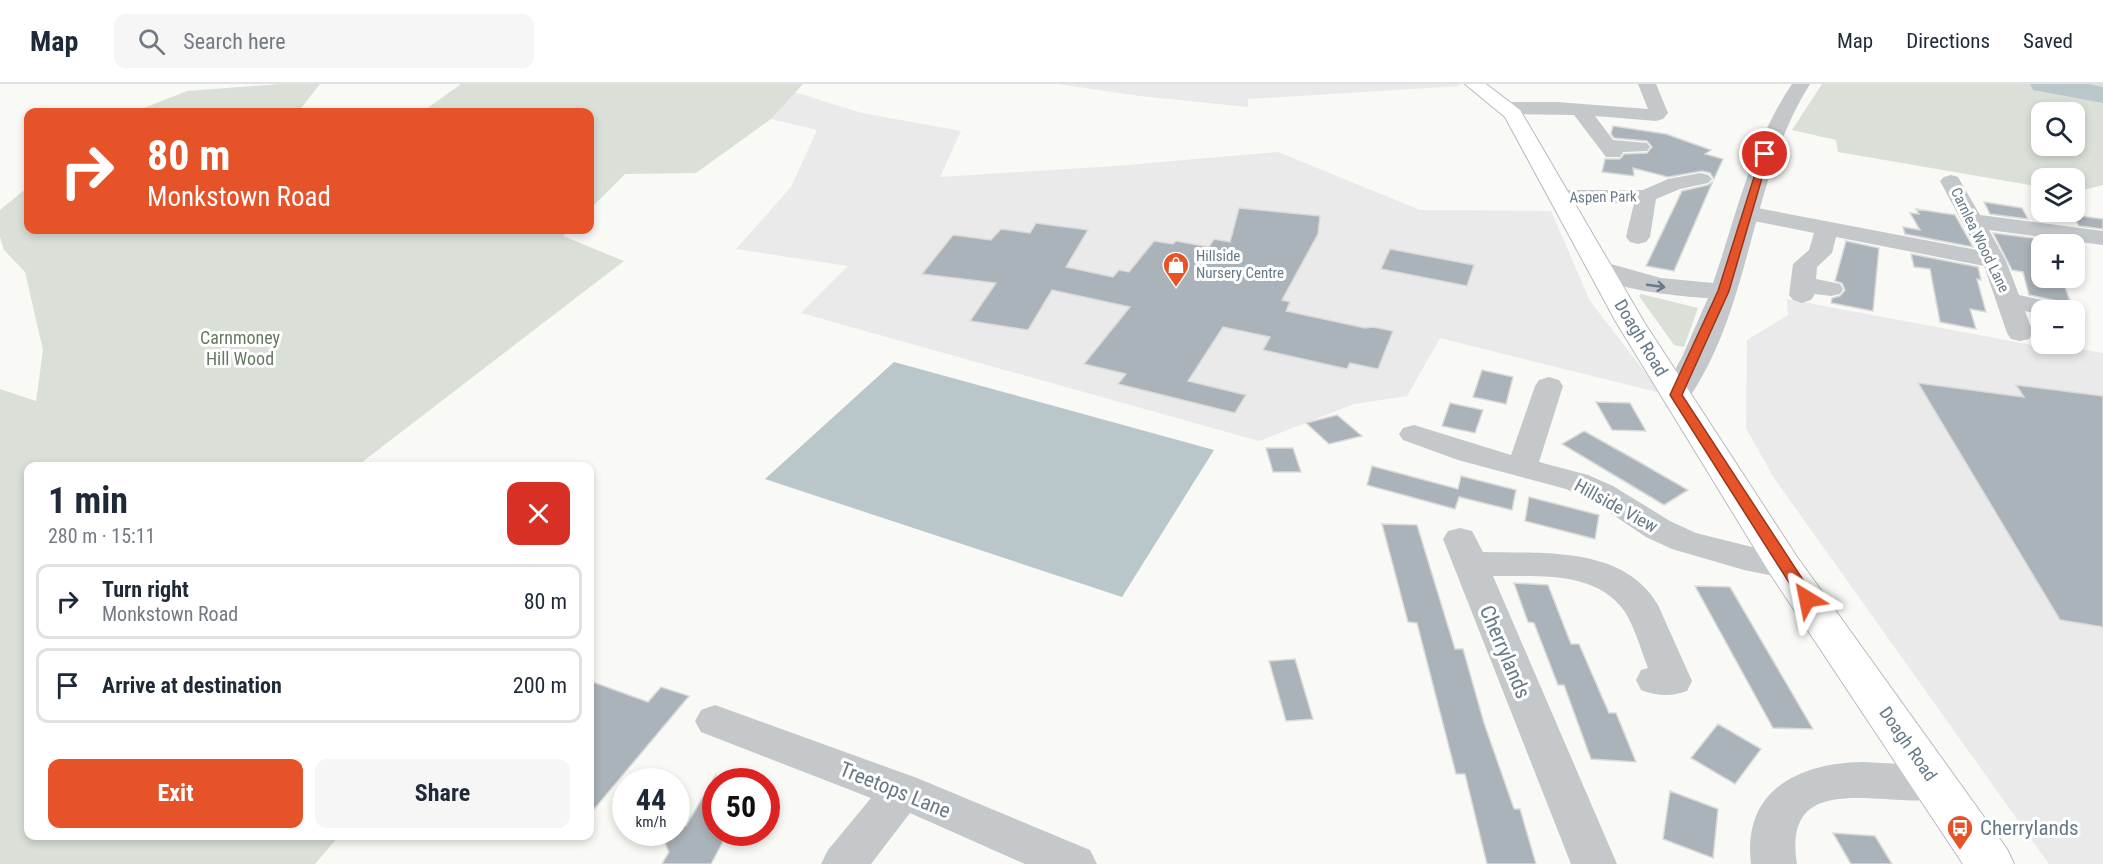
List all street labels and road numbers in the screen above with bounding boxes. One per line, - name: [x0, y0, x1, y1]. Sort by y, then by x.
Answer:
- street label: Carnlea Wood Lane: [1947, 185, 2013, 295]
- street label: Aspen Park: [1569, 187, 1637, 207]
- street label: Doagh Road: [1610, 296, 1673, 380]
- street label: Hillside View: [1571, 474, 1662, 537]
- street label: Cherrylands: [1475, 602, 1535, 702]
- street label: Doagh Road: [1875, 703, 1942, 785]
- street label: Treetops Lane: [836, 757, 954, 823]

